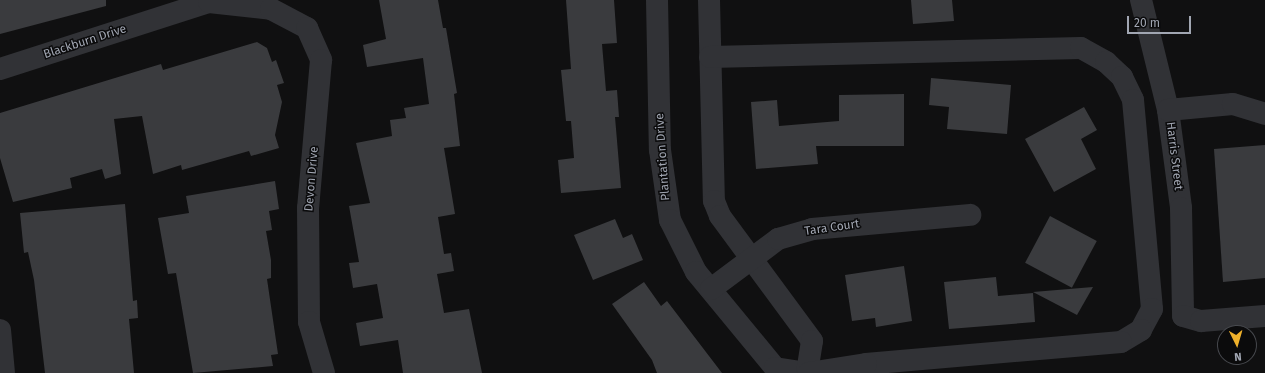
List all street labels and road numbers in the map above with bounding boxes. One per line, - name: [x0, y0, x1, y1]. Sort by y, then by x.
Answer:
- street label: Blackburn Drive: [42, 22, 128, 62]
- street label: Plantation Drive: [653, 113, 673, 201]
- street label: Harris Street: [1163, 121, 1185, 191]
- street label: Devon Drive: [302, 146, 322, 212]
- street label: Tara Court: [804, 217, 860, 239]

